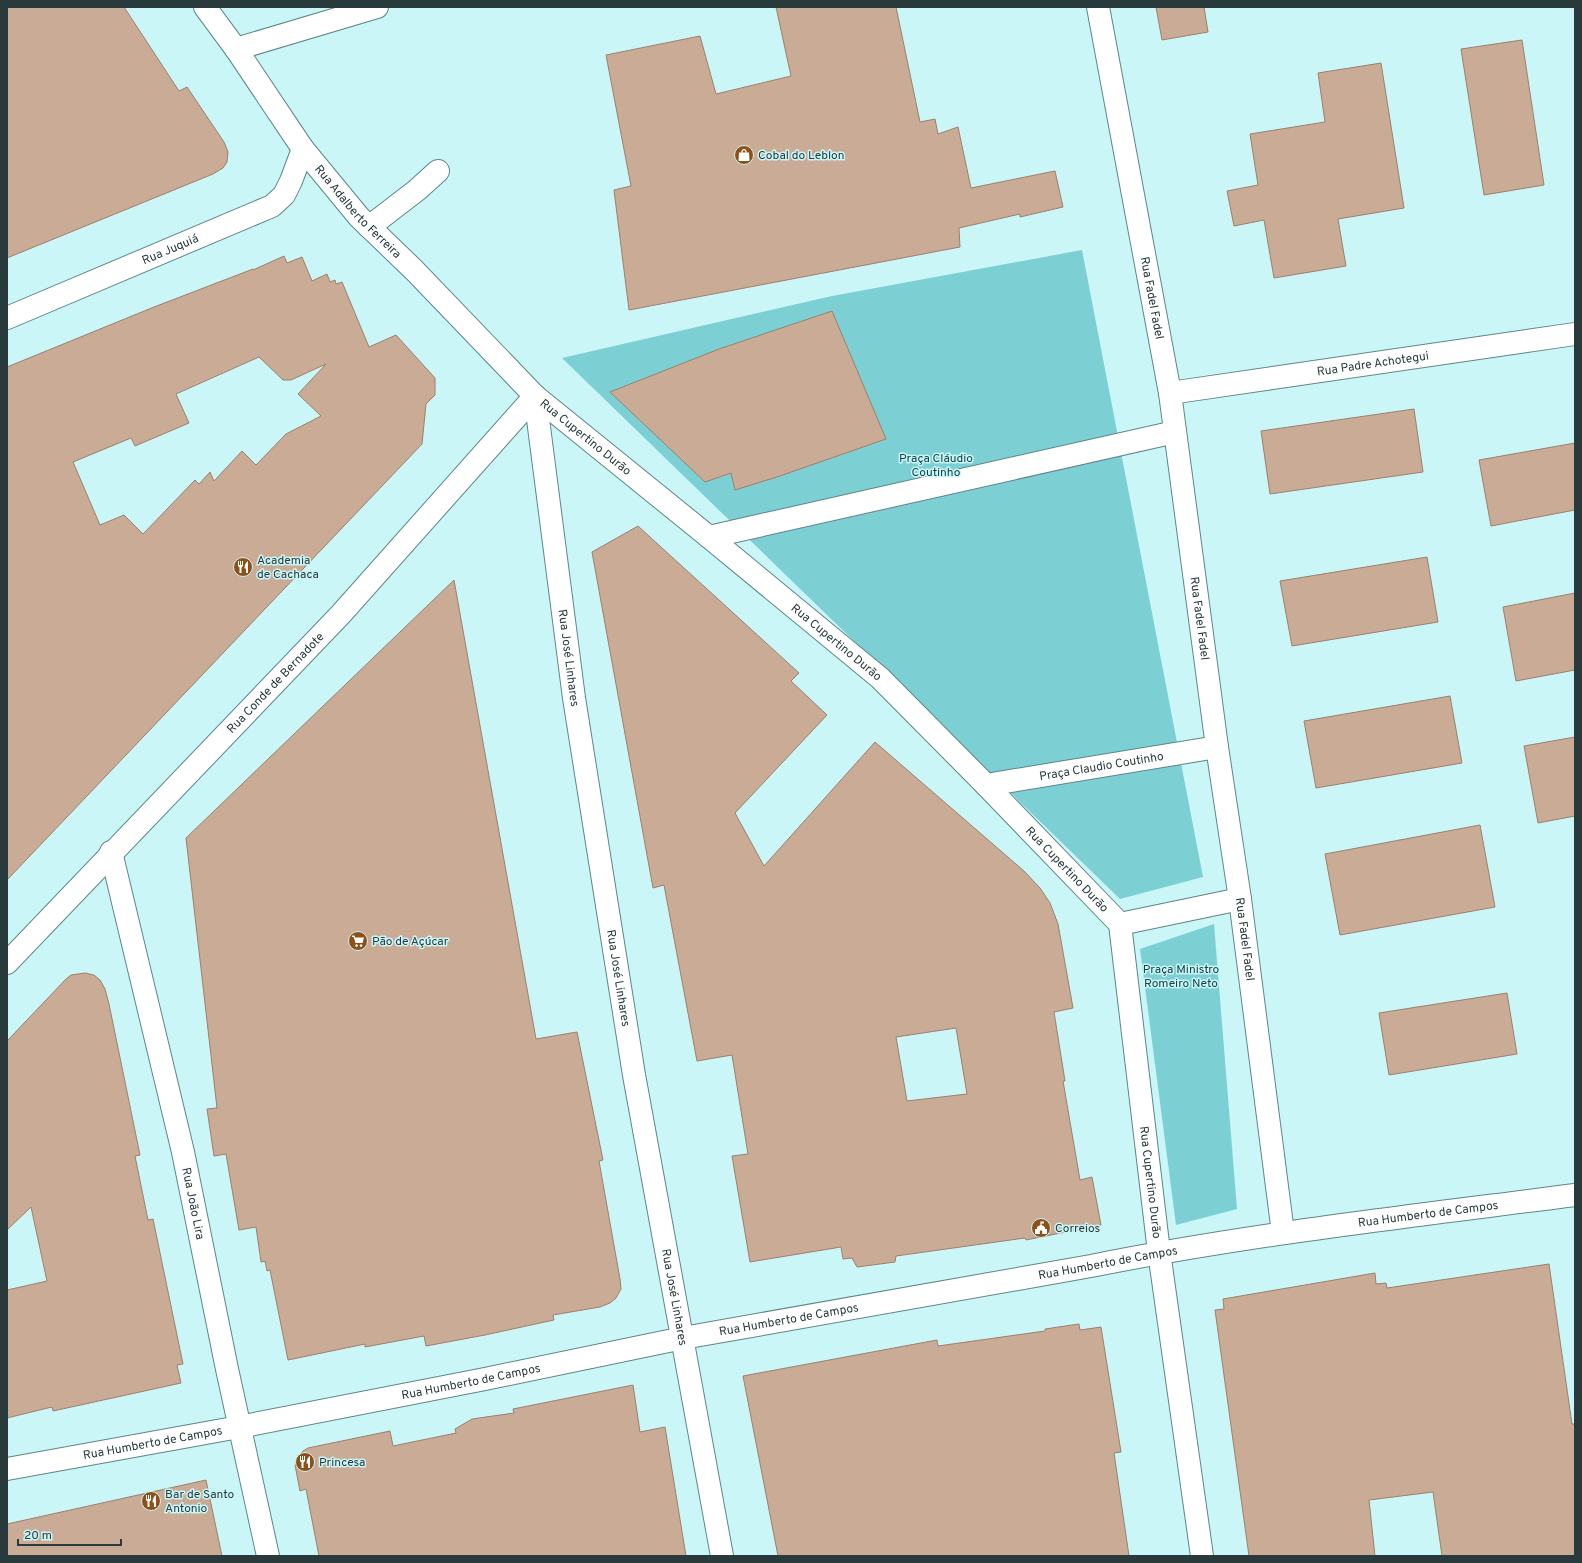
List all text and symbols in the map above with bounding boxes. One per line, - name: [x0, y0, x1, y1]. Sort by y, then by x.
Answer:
- shop icon: Cobal do Leblon: [733, 144, 755, 166]
- place label: Cobal do Leblon: [758, 148, 844, 164]
- street label: Rua Adalberto Ferreira: [310, 162, 404, 262]
- street label: Rua Juquiá: [140, 231, 201, 269]
- street label: Rua Fadel Fadel: [1136, 255, 1167, 341]
- street label: Rua Padre Achotegui: [1316, 348, 1430, 380]
- street label: Rua Cupertino Durão: [536, 396, 634, 480]
- park label: Praça Cláudio Coutinho: [899, 451, 973, 481]
- place label: Academia de Cachaca: [257, 553, 319, 583]
- restaurant icon: Academia de Cachaca: [232, 556, 254, 578]
- street label: Rua Fadel Fadel: [1185, 576, 1212, 661]
- street label: Rua Cupertino Durão: [787, 601, 885, 685]
- street label: Rua José Linhares: [554, 608, 582, 708]
- street label: Rua Conde de Bernadote: [224, 629, 328, 737]
- street label: Praça Claudio Coutinho: [1038, 749, 1165, 785]
- street label: Rua Cupertino Durão: [1022, 824, 1112, 916]
- street label: Rua Fadel Fadel: [1231, 897, 1257, 982]
- street label: Rua José Linhares: [602, 929, 633, 1028]
- supermarket icon: Pão de Açúcar: [347, 930, 369, 952]
- place label: Pão de Açúcar: [372, 934, 449, 950]
- park label: Praça Ministro Romeiro Neto: [1143, 962, 1220, 992]
- street label: Rua Cupertino Durão: [1135, 1125, 1164, 1240]
- street label: Rua João Lira: [177, 1166, 208, 1241]
- street label: Rua Humberto de Campos: [1357, 1198, 1499, 1232]
- public building icon: Correios: [1030, 1217, 1052, 1239]
- place label: Correios: [1055, 1221, 1100, 1237]
- street label: Rua Humberto de Campos: [1037, 1243, 1179, 1284]
- street label: Rua José Linhares: [657, 1248, 690, 1347]
- street label: Rua Humberto de Campos: [718, 1300, 860, 1340]
- street label: Rua Humberto de Campos: [400, 1361, 542, 1404]
- street label: Rua Humberto de Campos: [82, 1423, 224, 1464]
- restaurant icon: Princesa: [294, 1451, 316, 1473]
- place label: Princesa: [319, 1455, 365, 1471]
- place label: Bar de Santo Antonio: [165, 1487, 235, 1517]
- restaurant icon: Bar de Santo Antonio: [140, 1490, 162, 1512]
- scale bar: [18, 1521, 121, 1547]
- text: 20 m: [24, 1528, 52, 1544]

